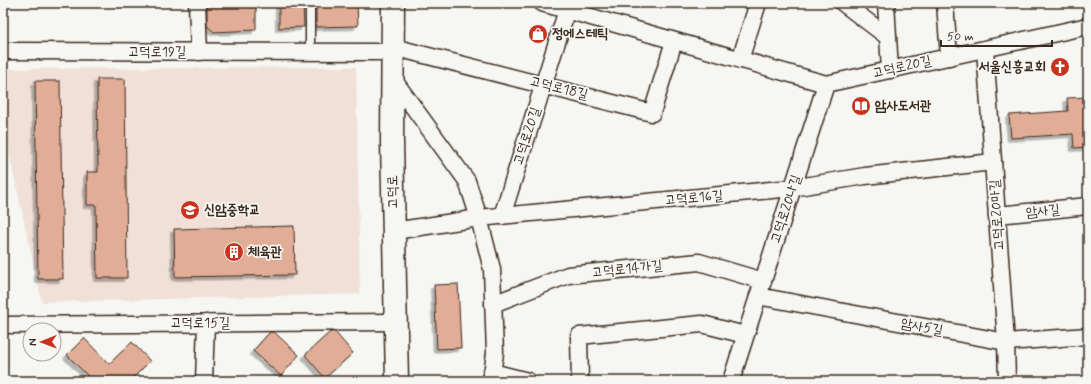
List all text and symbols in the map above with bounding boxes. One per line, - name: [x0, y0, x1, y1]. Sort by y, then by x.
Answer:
- scale bar: [941, 22, 1052, 48]
- shop icon: 정에스테틱: [527, 23, 549, 45]
- place label: 정에스테틱: [552, 25, 608, 43]
- text: 50 m: [947, 29, 974, 45]
- street label: 고덕로19길: [128, 43, 187, 61]
- street label: 고덕로20길: [871, 51, 934, 82]
- church icon: 서울신흥교회: [1049, 56, 1071, 78]
- place label: 서울신흥교회: [978, 58, 1046, 76]
- street label: 고덕로18길: [528, 72, 591, 104]
- library icon: 암사도서관: [850, 95, 872, 117]
- place label: 암사도서관: [875, 97, 932, 115]
- street label: 고덕로20길: [509, 104, 545, 167]
- street label: 고덕로20나길: [766, 172, 806, 246]
- street label: 고덕로: [384, 175, 402, 209]
- street label: 고덕로20마길: [985, 178, 1008, 251]
- street label: 고덕로16길: [664, 186, 725, 210]
- school or university icon: 신암중학교: [179, 199, 201, 221]
- street label: 암사길: [1025, 200, 1061, 222]
- place label: 신암중학교: [204, 201, 260, 219]
- building icon: 체육관: [223, 241, 245, 263]
- place label: 체육관: [247, 243, 283, 261]
- street label: 고덕로14가길: [591, 256, 664, 282]
- street label: 고덕로15길: [170, 314, 231, 332]
- street label: 암사5길: [900, 314, 945, 340]
- north arrow: [22, 322, 62, 362]
- text: N: [26, 338, 40, 346]

